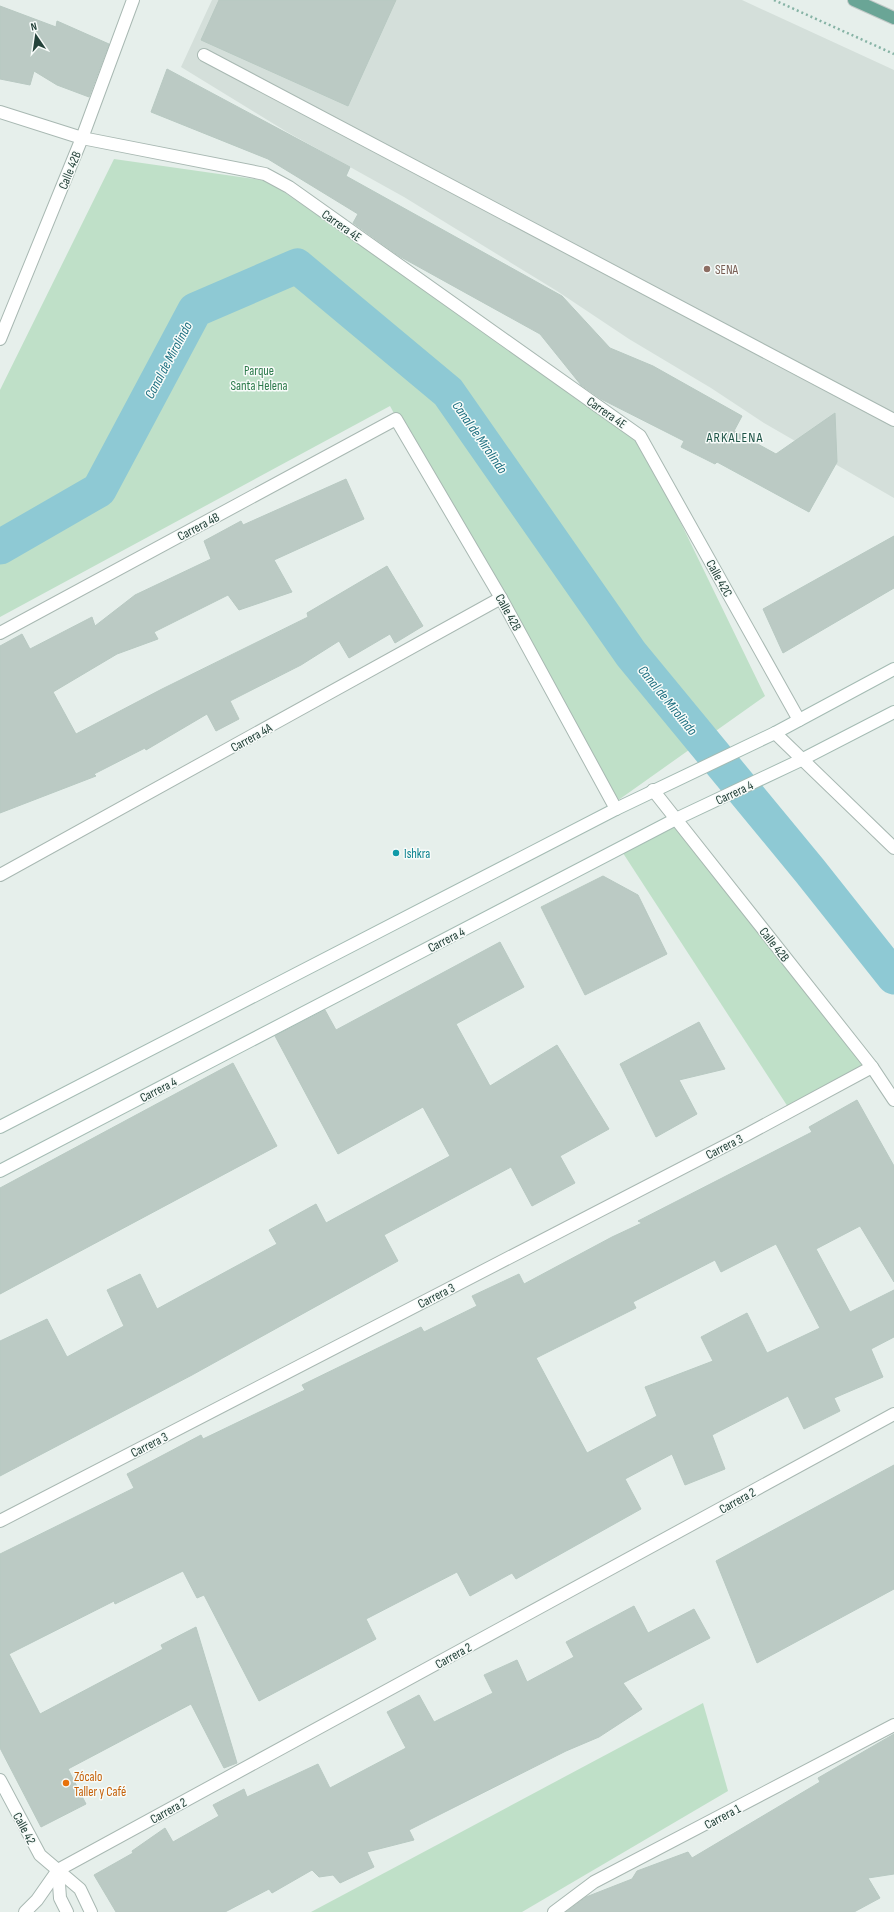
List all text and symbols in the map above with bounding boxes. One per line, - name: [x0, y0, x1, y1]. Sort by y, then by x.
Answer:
- north arrow: [16, 16, 56, 56]
- text: N: [30, 20, 38, 34]
- street label: Calle 42B: [55, 149, 85, 192]
- street label: Carrera 4E: [318, 206, 364, 245]
- place label: SENA: [715, 262, 739, 278]
- marker: SENA: [702, 264, 712, 274]
- water label: Canal de Mirolindo: [141, 319, 196, 402]
- park label: Parque Santa Helena: [230, 363, 288, 394]
- street label: Carrera 4E: [583, 393, 629, 432]
- water label: Canal de Mirolindo: [448, 398, 511, 477]
- district label: ARKALENA: [706, 429, 763, 446]
- street label: Carrera 4B: [175, 509, 222, 545]
- street label: Calle 42C: [702, 557, 736, 600]
- street label: Calle 42B: [491, 591, 525, 634]
- water label: Canal de Mirolindo: [634, 662, 701, 739]
- street label: Carrera 4A: [228, 720, 275, 756]
- street label: Carrera 4: [713, 777, 756, 809]
- place label: Ishkra: [404, 846, 430, 862]
- marker: Ishkra: [391, 848, 401, 858]
- street label: Carrera 4: [425, 924, 468, 956]
- street label: Calle 42B: [756, 924, 793, 965]
- street label: Carrera 4: [137, 1074, 180, 1106]
- street label: Carrera 3: [703, 1131, 746, 1163]
- street label: Carrera 3: [415, 1280, 458, 1312]
- street label: Carrera 3: [128, 1429, 171, 1461]
- street label: Carrera 2: [716, 1484, 759, 1517]
- street label: Carrera 2: [432, 1639, 475, 1672]
- place label: Zócalo Taller y Café: [74, 1769, 126, 1800]
- marker: Zócalo Taller y Café: [61, 1778, 71, 1788]
- street label: Carrera 2: [147, 1794, 190, 1827]
- street label: Carrera 1: [702, 1801, 744, 1833]
- street label: Calle 42: [9, 1810, 39, 1847]

